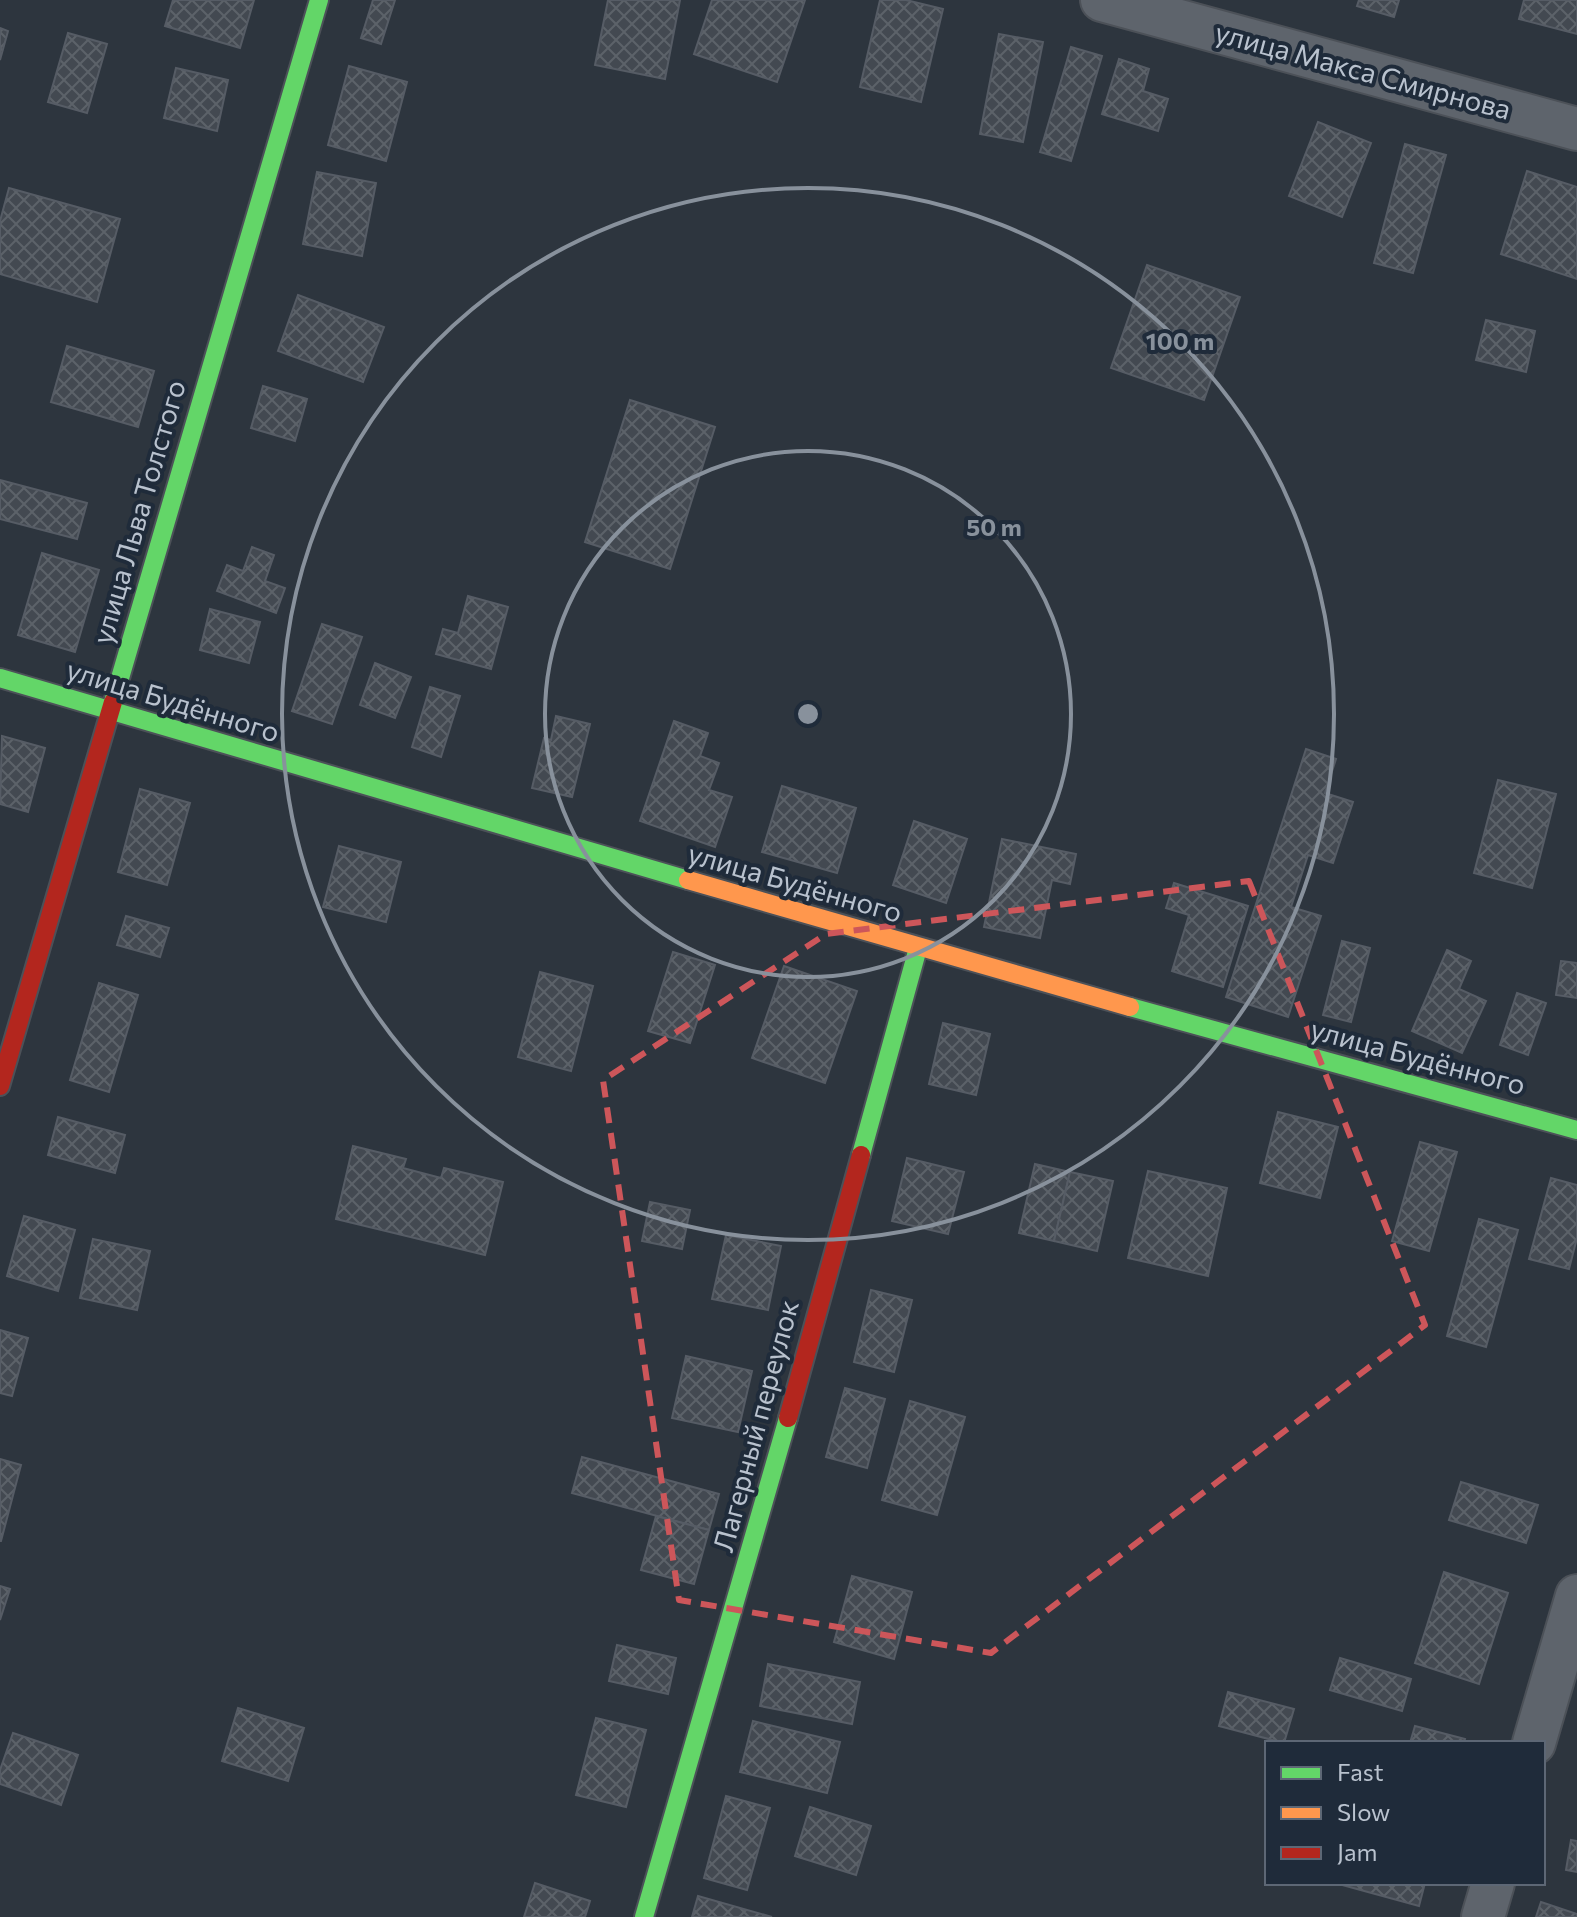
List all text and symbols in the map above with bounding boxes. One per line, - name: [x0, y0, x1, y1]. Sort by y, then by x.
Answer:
- street label: улица Макса Смирнова: [1212, 14, 1515, 126]
- text: 100 m: [1146, 326, 1214, 355]
- street label: улица Льва Толстого: [84, 376, 192, 648]
- text: 50 m: [966, 512, 1022, 541]
- street label: улица Будённого: [63, 651, 284, 749]
- centre of rings: [794, 700, 822, 728]
- street label: улица Будённого: [684, 835, 906, 929]
- street label: улица Будённого: [1307, 1011, 1529, 1101]
- street label: Лагерный переулок: [705, 1296, 805, 1555]
- legend: [1265, 1741, 1545, 1885]
- text: Fast: [1337, 1757, 1384, 1786]
- text: Slow: [1337, 1797, 1390, 1826]
- text: Jam: [1337, 1837, 1377, 1866]

